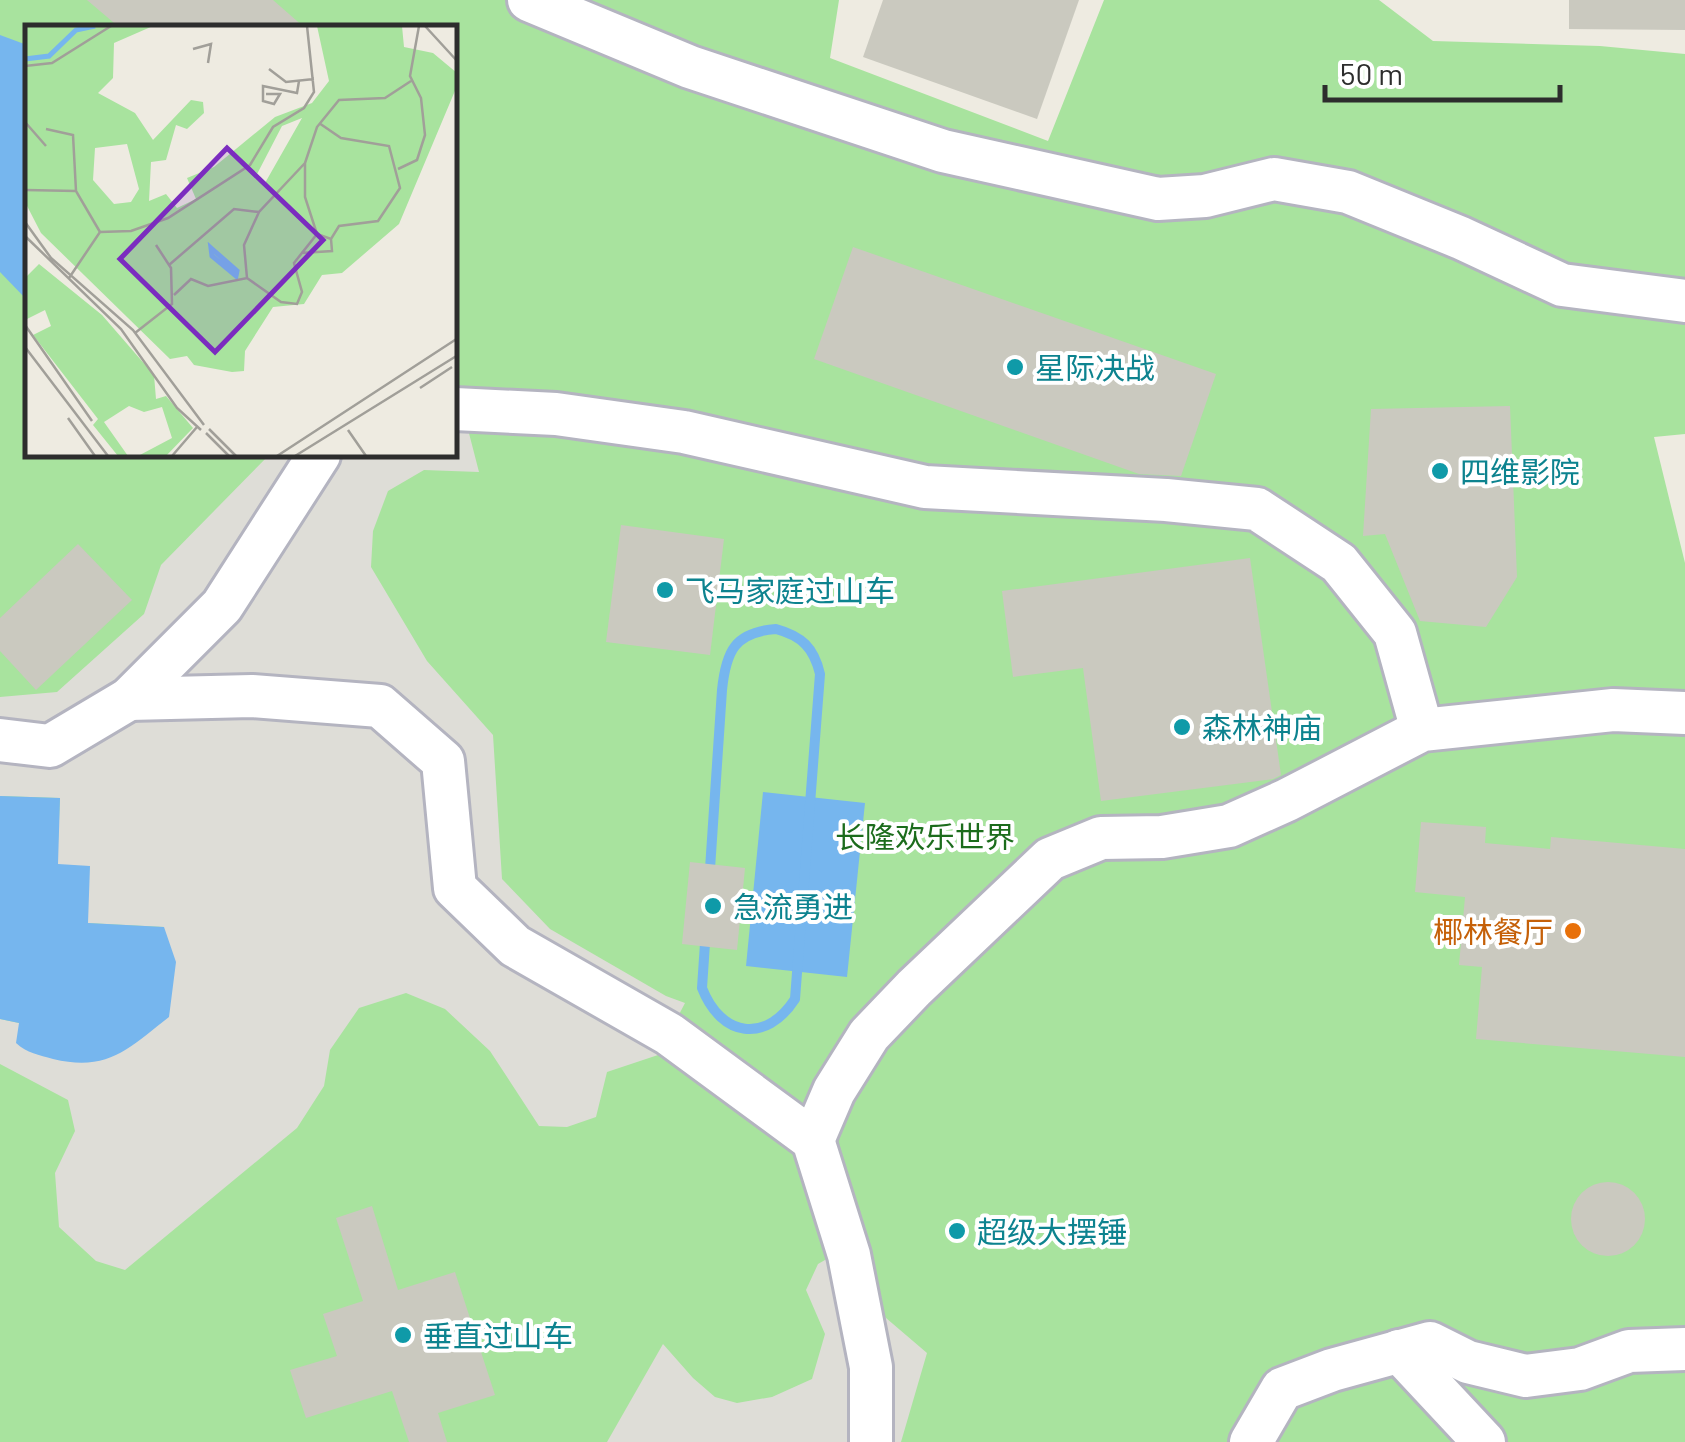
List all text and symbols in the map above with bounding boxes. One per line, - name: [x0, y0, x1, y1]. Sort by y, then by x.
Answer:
- inset map: [25, 25, 458, 458]
- scale bar: [1325, 40, 1560, 102]
- text: 50 m: [1340, 55, 1403, 91]
- place label: 星际决战: [1035, 349, 1155, 385]
- marker: 星际决战: [1004, 356, 1026, 378]
- place label: 四维影院: [1460, 453, 1580, 489]
- marker: 四维影院: [1429, 460, 1451, 482]
- place label: 飞马家庭过山车: [685, 572, 895, 608]
- marker: 飞马家庭过山车: [654, 579, 676, 601]
- place label: 森林神庙: [1202, 709, 1322, 745]
- marker: 森林神庙: [1171, 716, 1193, 738]
- park label: 长隆欢乐世界: [835, 818, 1015, 854]
- place label: 急流勇进: [733, 888, 853, 924]
- marker: 急流勇进: [702, 895, 724, 917]
- place label: 椰林餐厅: [1433, 913, 1553, 949]
- marker: 椰林餐厅: [1562, 920, 1584, 942]
- place label: 超级大摆锤: [977, 1213, 1127, 1249]
- marker: 超级大摆锤: [946, 1220, 968, 1242]
- place label: 垂直过山车: [423, 1317, 573, 1353]
- marker: 垂直过山车: [392, 1324, 414, 1346]

